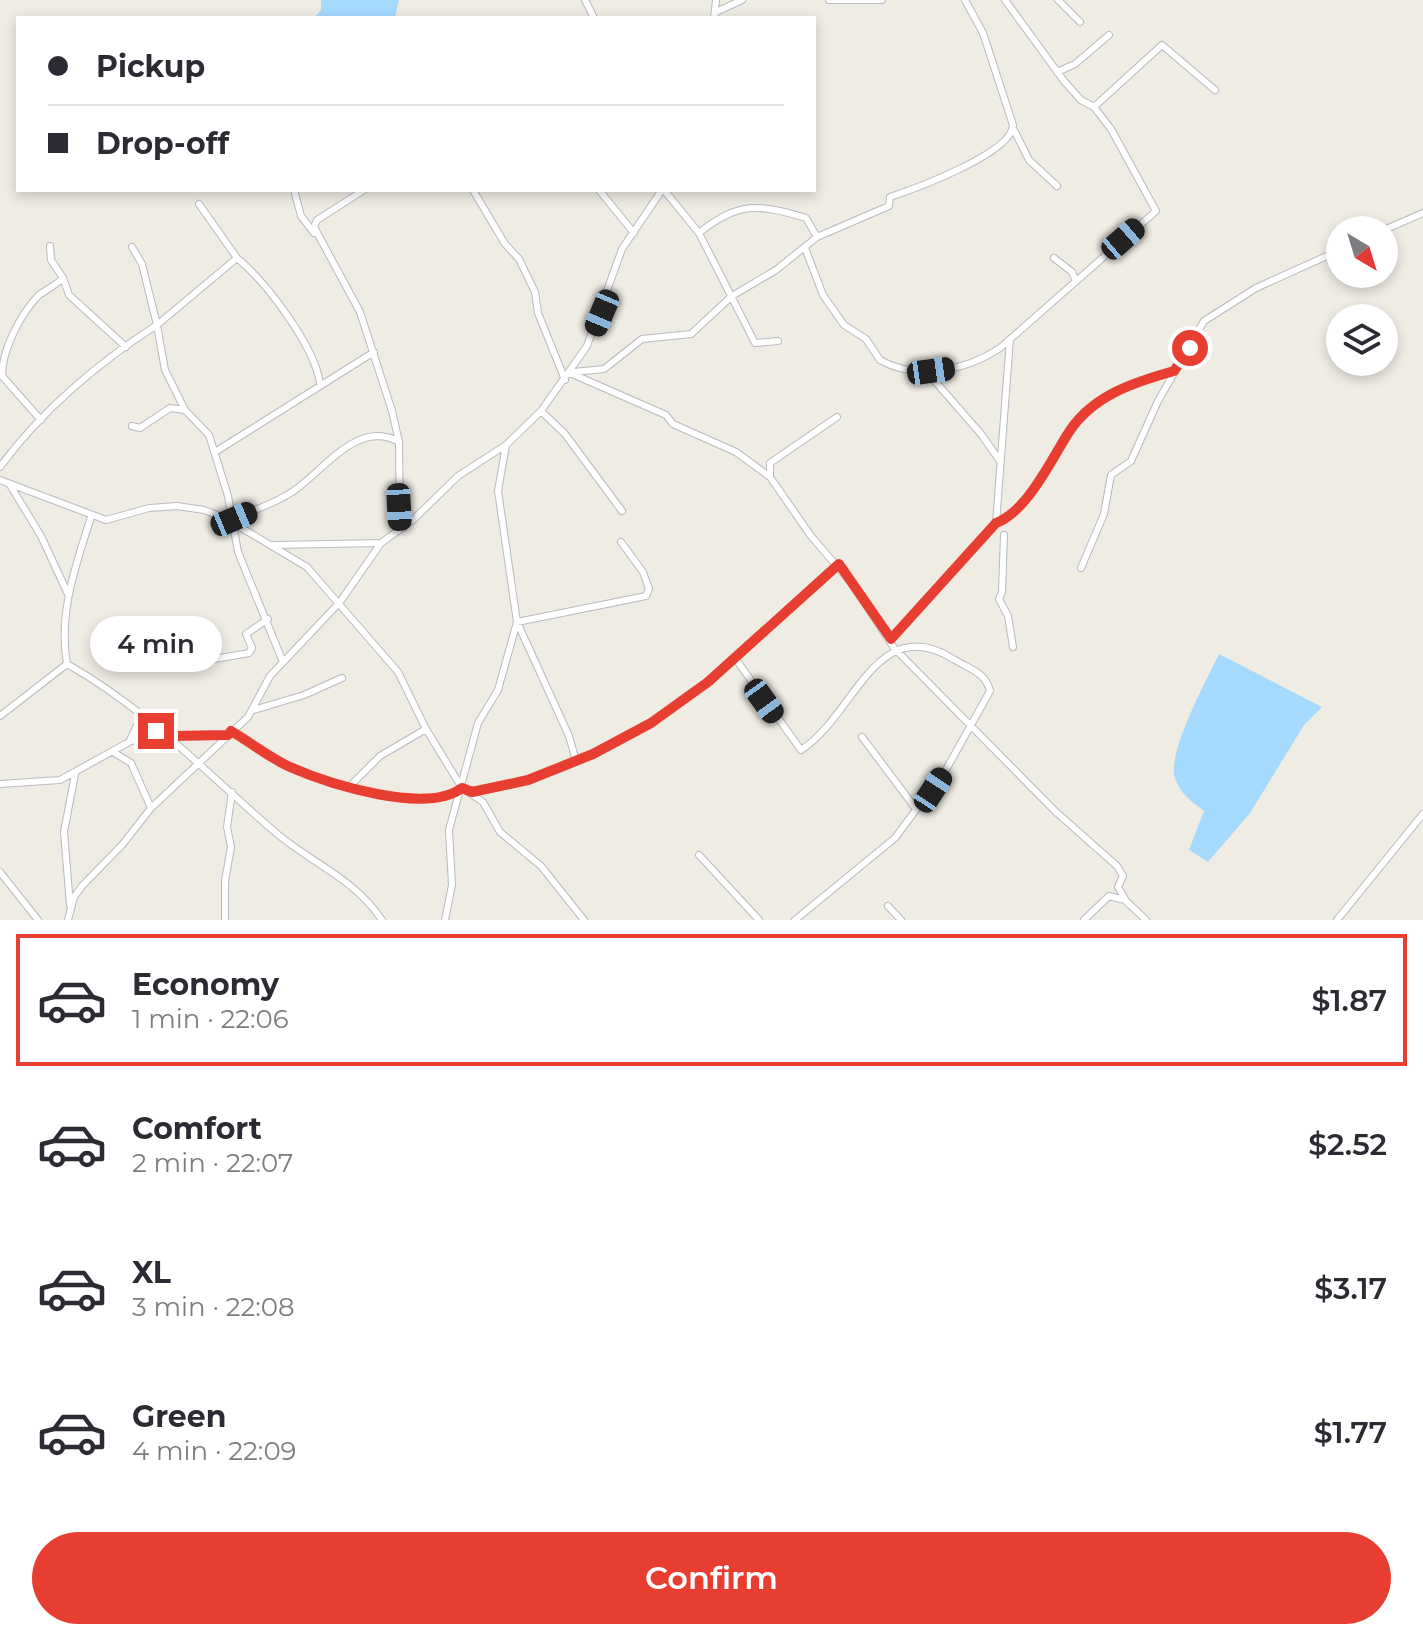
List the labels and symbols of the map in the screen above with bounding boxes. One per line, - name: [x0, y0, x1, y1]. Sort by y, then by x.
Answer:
- car: [1097, 214, 1149, 264]
- north arrow: [1326, 216, 1398, 288]
- car: [582, 286, 622, 340]
- route start: [1172, 330, 1208, 366]
- car: [906, 356, 956, 386]
- car: [386, 482, 412, 532]
- car: [207, 499, 261, 539]
- callout: 4 min: [90, 615, 222, 671]
- car: [740, 675, 788, 727]
- route end: [138, 713, 174, 749]
- car: [910, 763, 956, 817]

